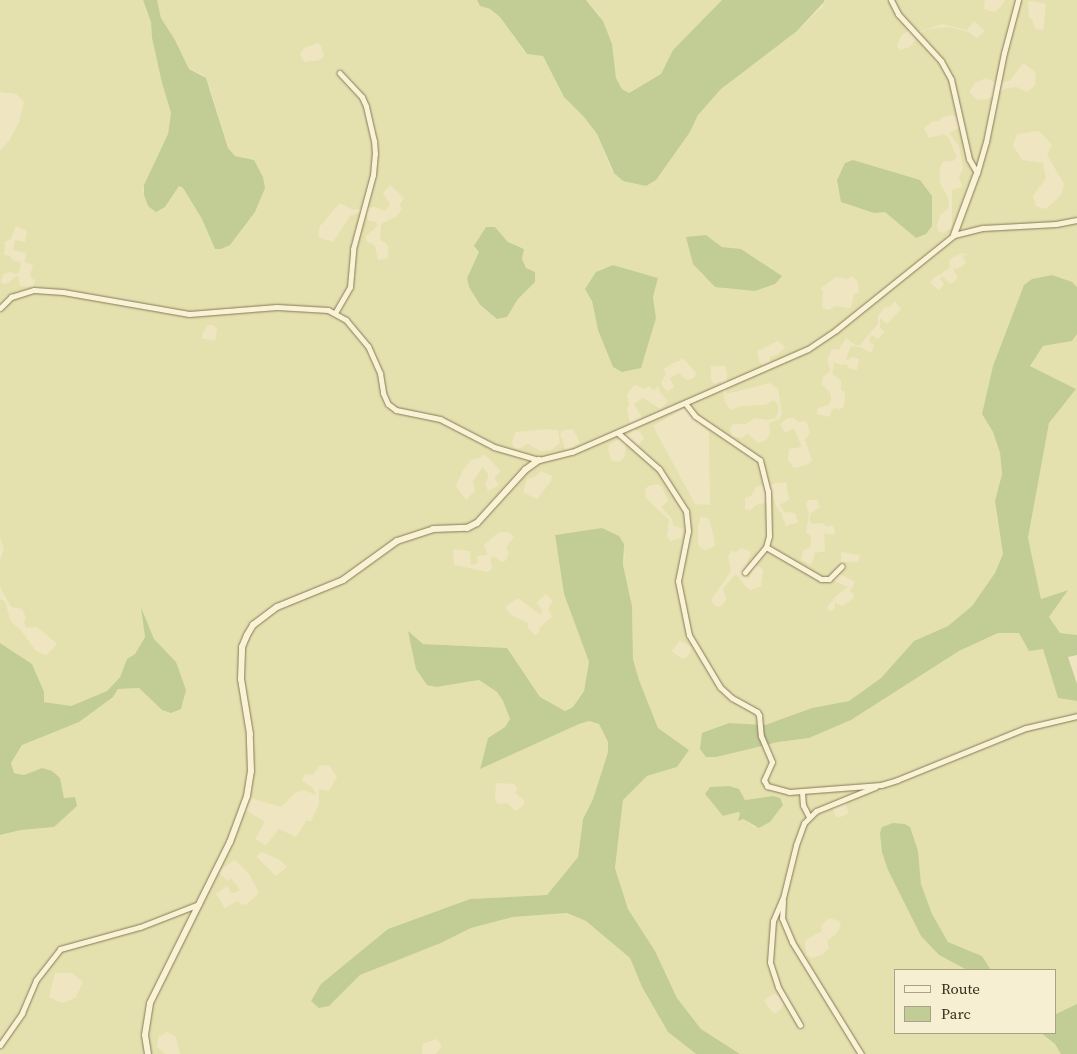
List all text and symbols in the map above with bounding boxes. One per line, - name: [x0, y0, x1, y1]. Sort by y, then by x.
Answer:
- legend: [894, 969, 1057, 1034]
- text: Route: [941, 978, 980, 999]
- text: Parc: [941, 1003, 971, 1024]

